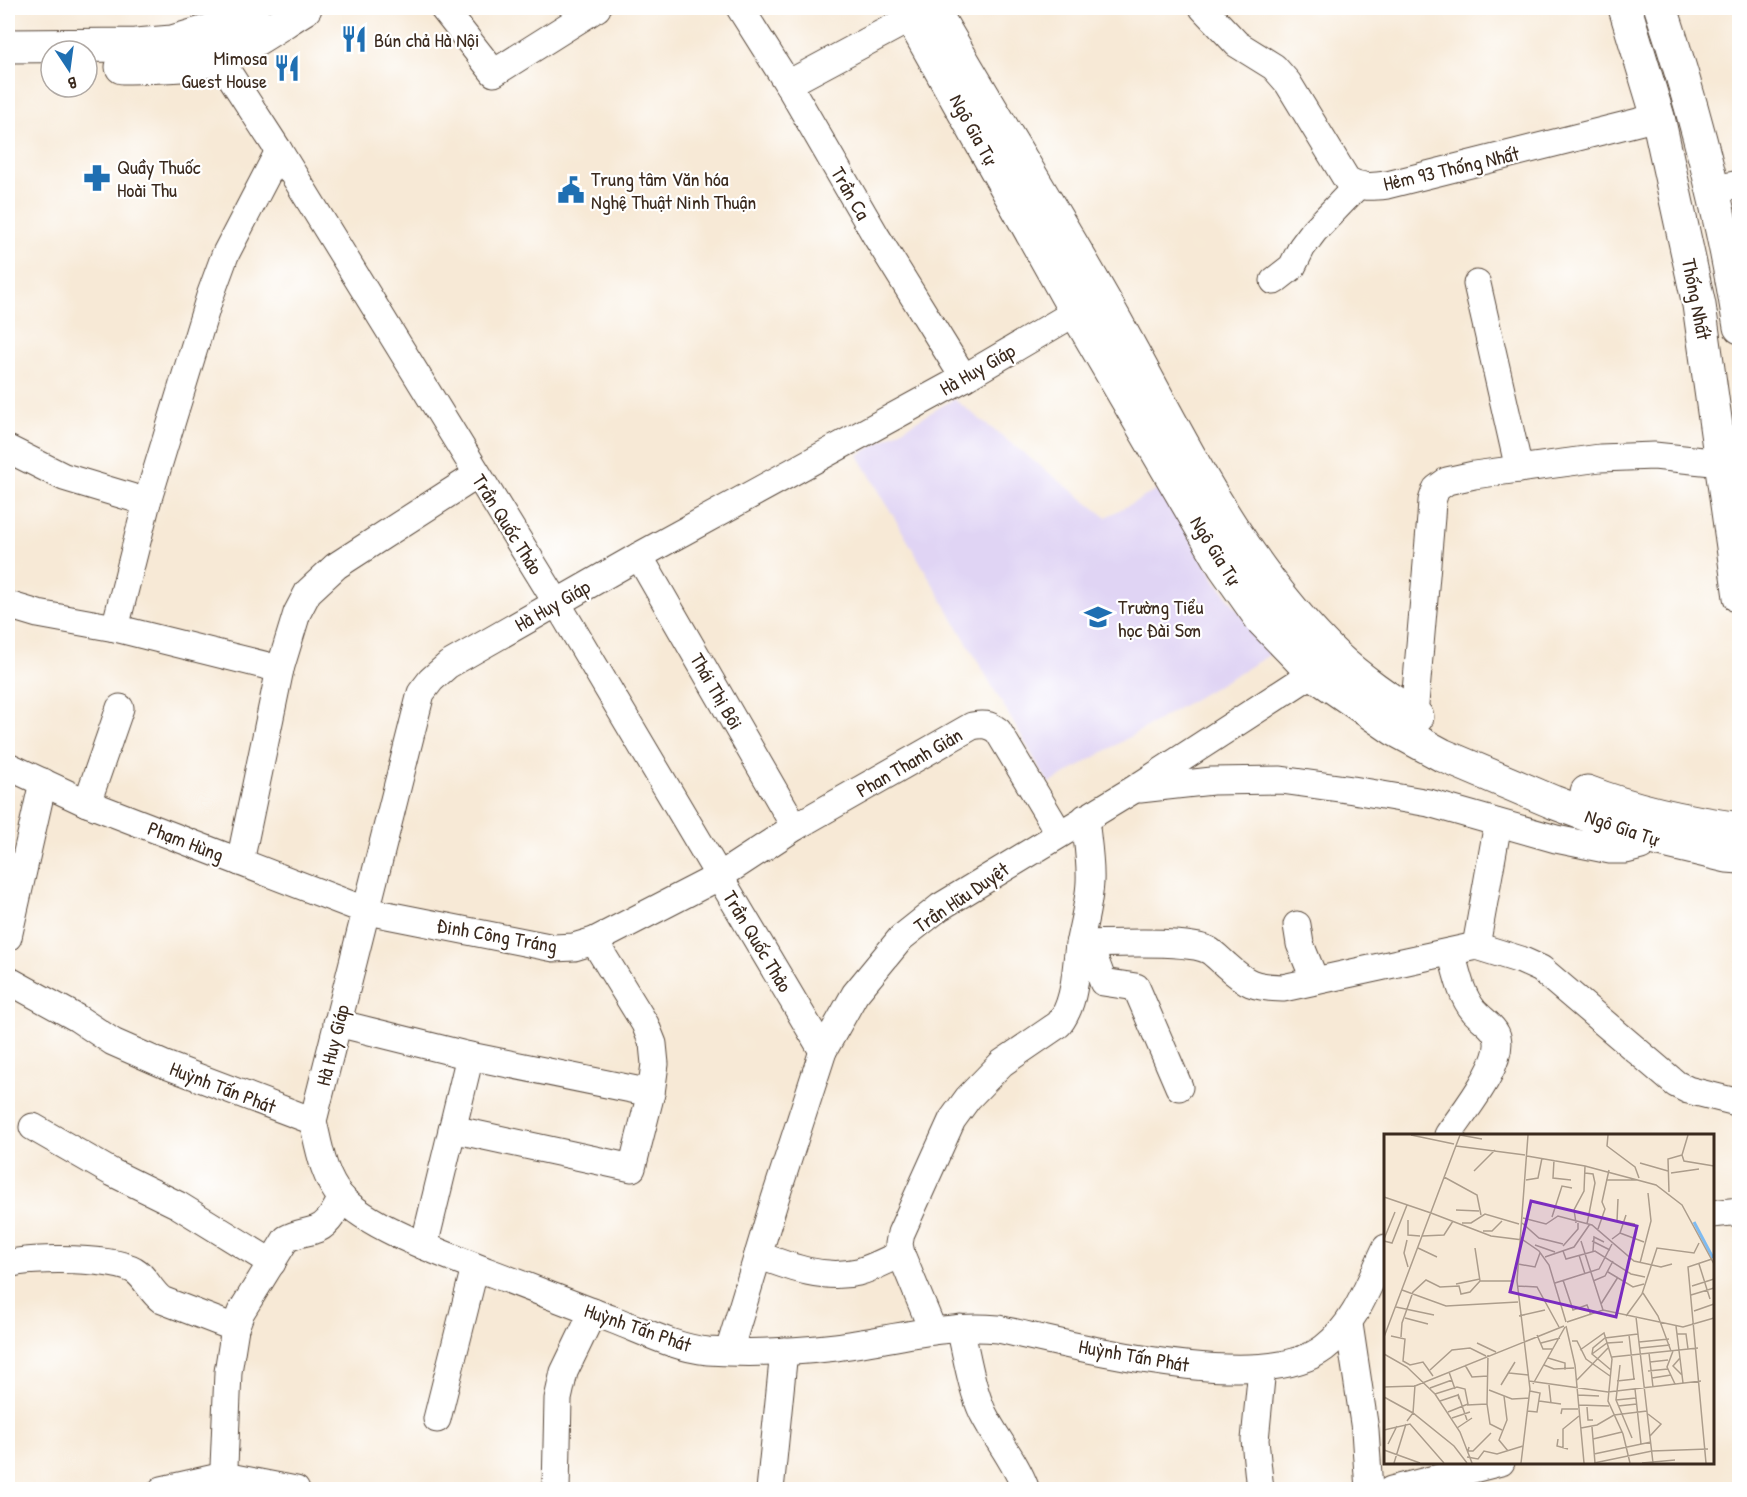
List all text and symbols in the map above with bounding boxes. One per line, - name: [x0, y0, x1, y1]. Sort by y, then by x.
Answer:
- restaurant icon: Bún chả Hà Nội: [339, 24, 369, 54]
- place label: Bún chả Hà Nội: [374, 26, 479, 53]
- north arrow: [39, 39, 99, 99]
- place label: Mimosa Guest House: [181, 44, 267, 94]
- restaurant icon: Mimosa Guest House: [272, 53, 302, 83]
- text: B: [66, 72, 79, 95]
- street label: Ngô Gia Tự: [944, 89, 1005, 171]
- street label: Hẻm 93 Thống Nhất: [1380, 139, 1523, 197]
- place label: Quầy Thuốc Hoài Thu: [117, 153, 201, 203]
- street label: Trần Ca: [825, 161, 877, 225]
- pharmacy icon: Quầy Thuốc Hoài Thu: [82, 163, 112, 193]
- place label: Trung tâm Văn hóa Nghệ Thuật Ninh Thuận: [591, 165, 756, 215]
- public building icon: Trung tâm Văn hóa Nghệ Thuật Ninh Thuận: [556, 175, 586, 205]
- street label: Thống Nhất: [1676, 256, 1718, 343]
- street label: Hà Huy Giáp: [934, 336, 1020, 401]
- street label: Trần Quốc Thảo: [466, 469, 550, 579]
- street label: Ngô Gia Tự: [1184, 511, 1249, 591]
- street label: Hà Huy Giáp: [509, 572, 595, 637]
- place label: Trường Tiểu học Đài Sơn: [1118, 593, 1203, 643]
- school or university icon: Trường Tiểu học Đài Sơn: [1083, 602, 1113, 632]
- street label: Thái Thị Bôi: [684, 648, 750, 734]
- street label: Phan Thanh Giản: [851, 721, 967, 803]
- street label: Ngô Gia Tự: [1582, 802, 1664, 853]
- street label: Phạm Hùng: [144, 814, 228, 868]
- street label: Trần Hữu Duyệt: [908, 855, 1015, 939]
- street label: Trần Quốc Thảo: [717, 885, 799, 997]
- street label: Đinh Công Tráng: [435, 911, 559, 959]
- street label: Hà Huy Giáp: [309, 1001, 355, 1088]
- street label: Huỳnh Tấn Phát: [166, 1054, 281, 1120]
- inset map: [1384, 1134, 1714, 1464]
- street label: Huỳnh Tấn Phát: [581, 1296, 696, 1358]
- street label: Huỳnh Tấn Phát: [1077, 1332, 1192, 1378]

